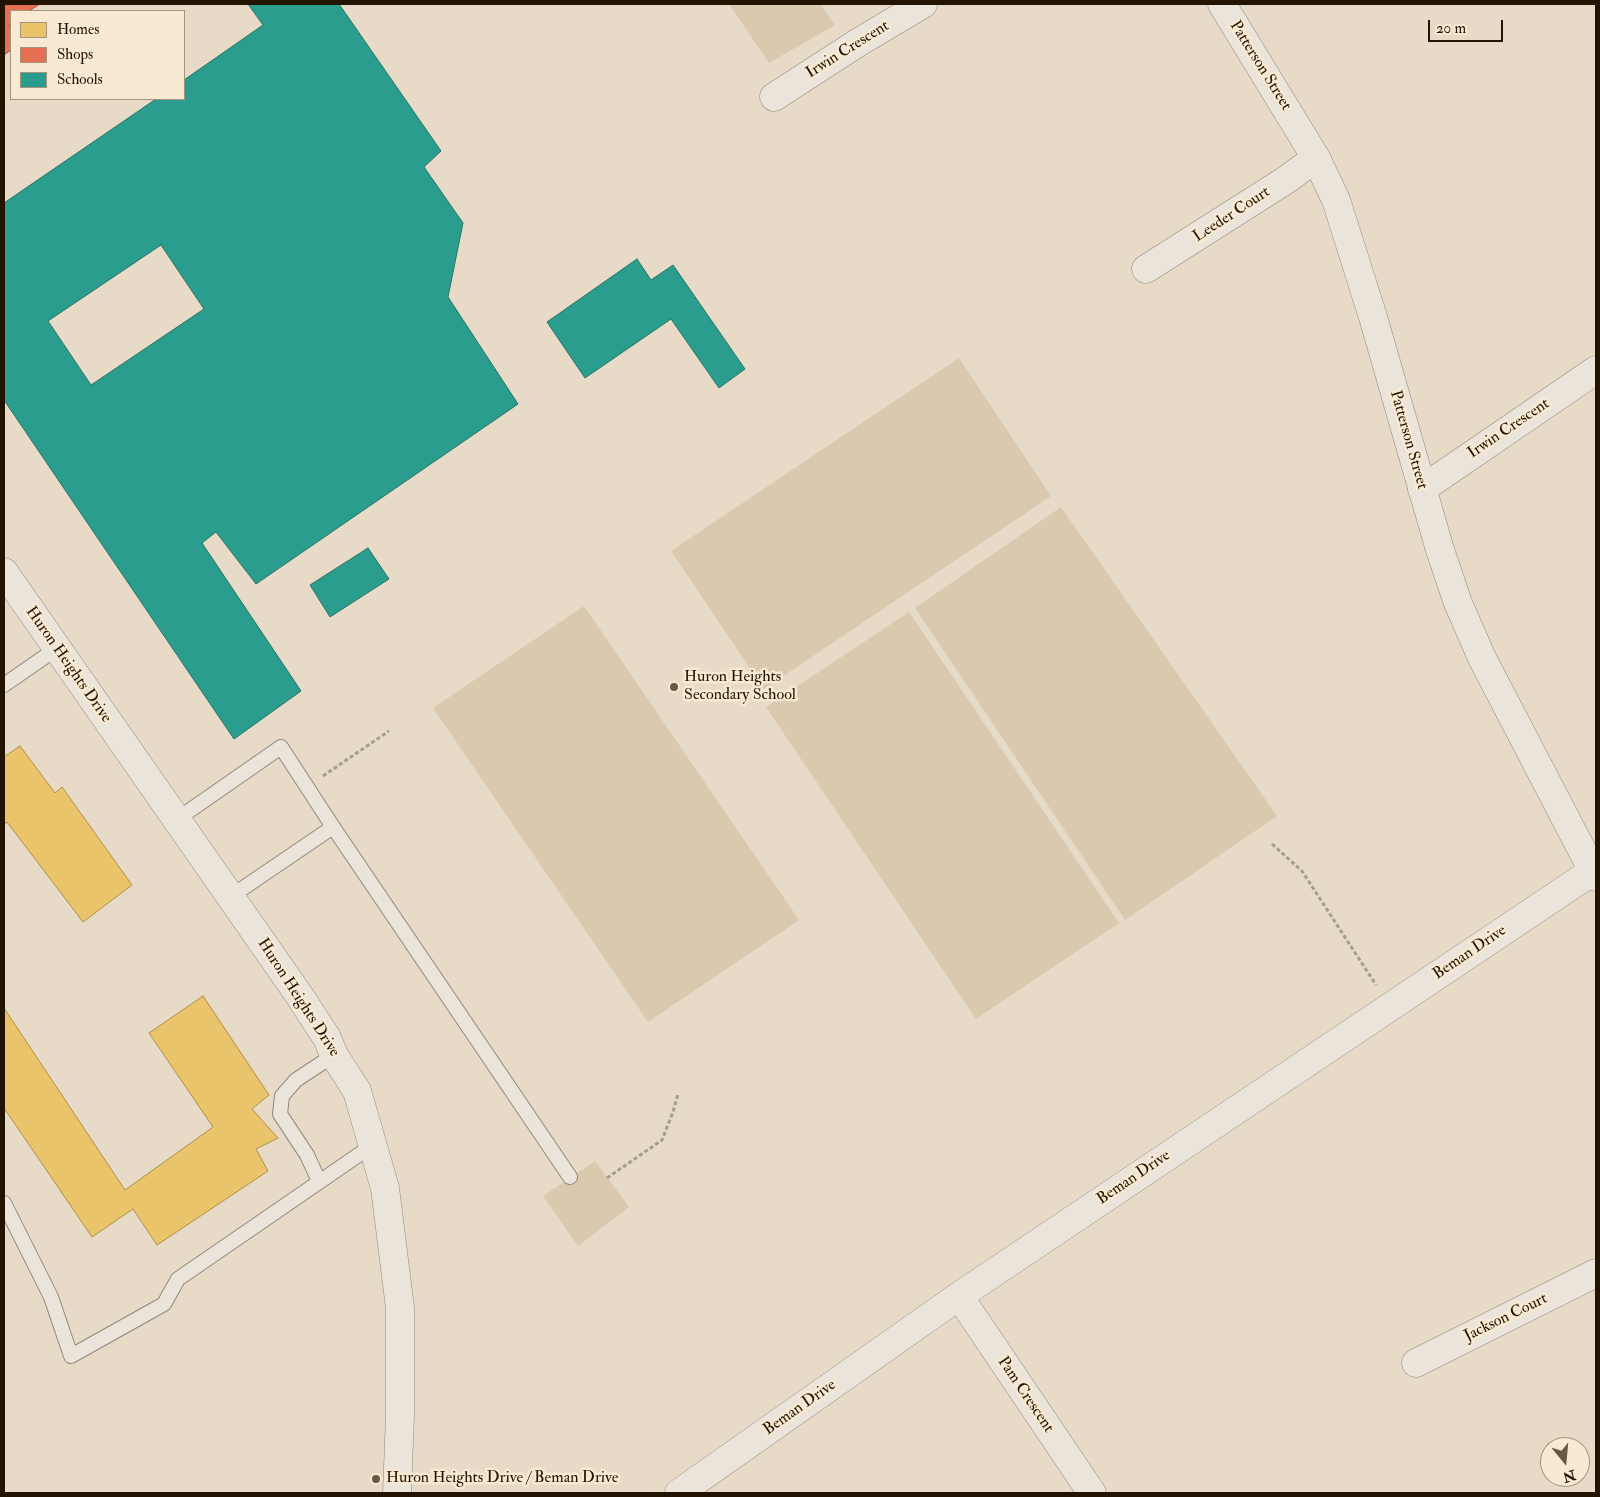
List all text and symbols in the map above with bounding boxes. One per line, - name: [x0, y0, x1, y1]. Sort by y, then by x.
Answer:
- legend: [10, 10, 185, 100]
- scale bar: [1430, 10, 1505, 42]
- street label: Irwin Crescent: [803, 17, 893, 83]
- street label: Patterson Street: [1225, 18, 1295, 114]
- text: 20 m: [1436, 19, 1466, 38]
- text: Homes: [57, 20, 99, 39]
- text: Shops: [57, 45, 93, 64]
- text: Schools: [57, 70, 103, 89]
- street label: Leeder Court: [1190, 183, 1274, 247]
- street label: Patterson Street: [1385, 388, 1431, 492]
- street label: Irwin Crescent: [1465, 395, 1553, 463]
- street label: Huron Heights Drive: [21, 603, 115, 727]
- place label: Huron Heights Secondary School: [684, 668, 796, 706]
- marker: Huron Heights Secondary School: [668, 681, 680, 693]
- street label: Beman Drive: [1430, 921, 1510, 985]
- street label: Huron Heights Drive: [253, 935, 343, 1061]
- street label: Beman Drive: [1094, 1146, 1174, 1210]
- street label: Jackson Court: [1461, 1290, 1551, 1346]
- street label: Pam Crescent: [993, 1353, 1057, 1437]
- street label: Beman Drive: [760, 1376, 840, 1440]
- north arrow: [1540, 1437, 1590, 1487]
- text: N: [1561, 1466, 1578, 1486]
- place label: Huron Heights Drive / Beman Drive: [386, 1469, 618, 1489]
- marker: Huron Heights Drive / Beman Drive: [370, 1473, 382, 1485]

